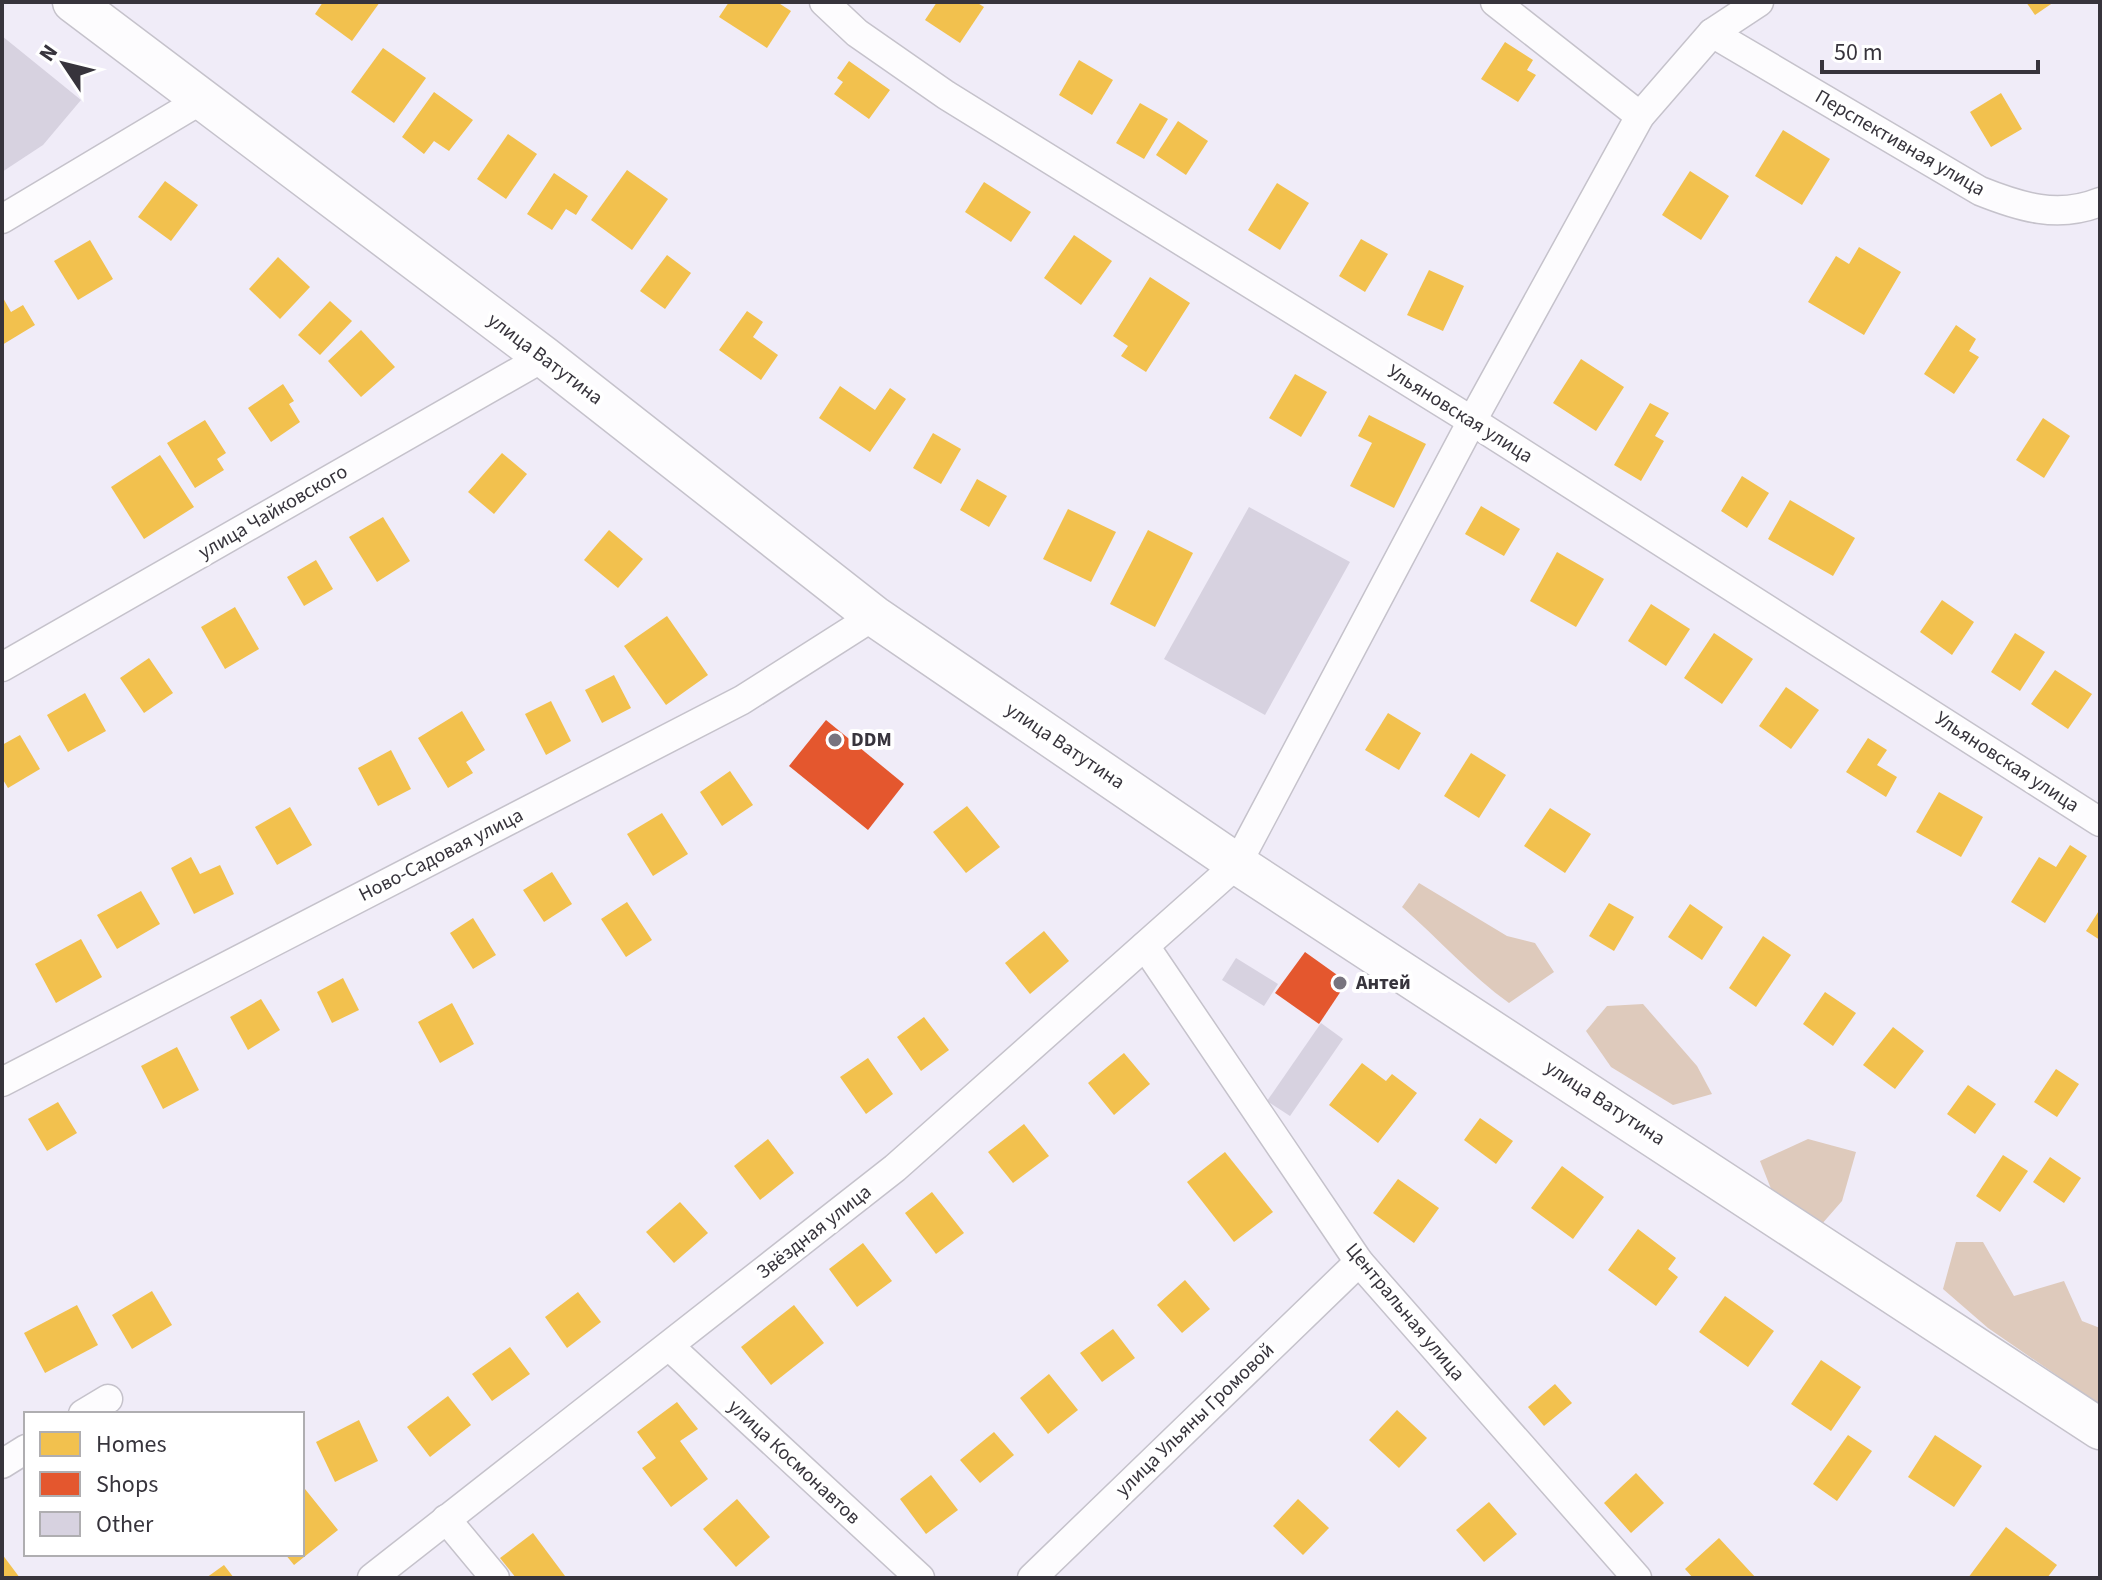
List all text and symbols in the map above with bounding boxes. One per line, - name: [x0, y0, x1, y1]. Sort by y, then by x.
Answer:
- north arrow: [24, 24, 104, 104]
- scale bar: [1822, 24, 2038, 74]
- text: 50 m: [1834, 35, 1883, 70]
- text: N: [31, 38, 66, 68]
- street label: Перспективная улица: [1810, 83, 1990, 203]
- street label: улица Ватутина: [481, 306, 609, 412]
- street label: Ульяновская улица: [1382, 358, 1538, 470]
- street label: улица Чайковского: [193, 458, 353, 566]
- street label: улица Ватутина: [1000, 696, 1130, 796]
- street label: Ульяновская улица: [1929, 705, 2085, 819]
- place label: DDM: [851, 726, 892, 754]
- marker: DDM: [826, 731, 844, 749]
- street label: Ново-Садовая улица: [354, 801, 528, 909]
- place label: Антей: [1355, 969, 1411, 997]
- marker: Антей: [1331, 974, 1349, 992]
- street label: улица Ватутина: [1539, 1054, 1671, 1152]
- street label: Звёздная улица: [751, 1178, 877, 1286]
- street label: Центральная улица: [1339, 1237, 1471, 1387]
- street label: улица Ульяны Громовой: [1109, 1337, 1281, 1503]
- street label: улица Космонавтов: [721, 1393, 867, 1531]
- legend: [24, 1412, 304, 1556]
- text: Homes: [96, 1427, 167, 1462]
- text: Shops: [96, 1467, 158, 1502]
- text: Other: [96, 1507, 154, 1542]

